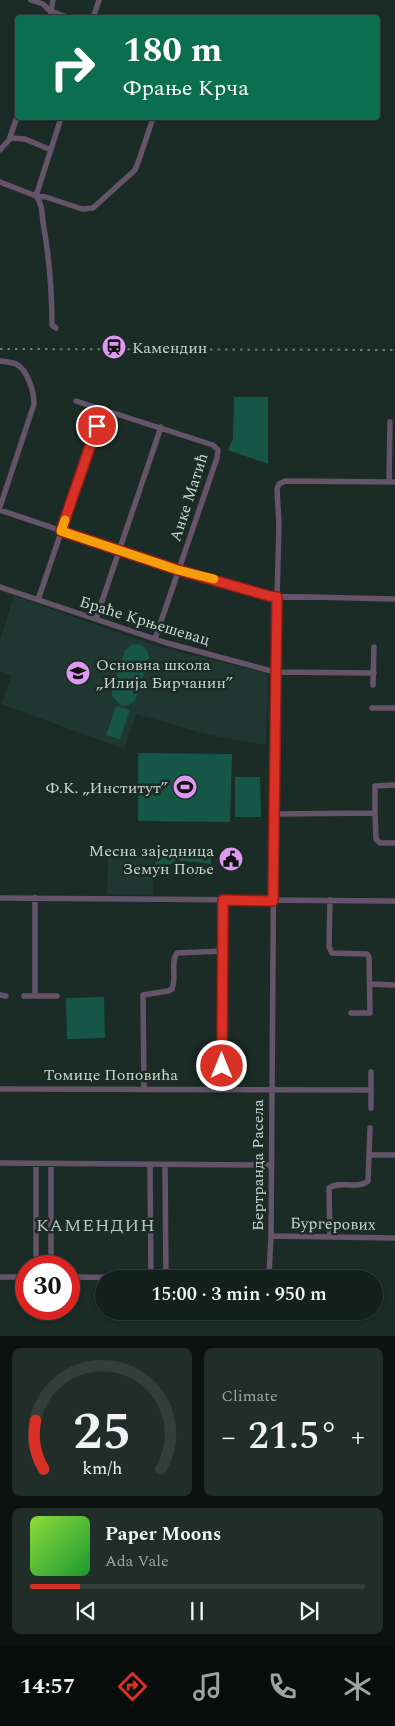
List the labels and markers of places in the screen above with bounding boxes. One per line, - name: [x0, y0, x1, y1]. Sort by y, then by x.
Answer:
- station icon: Камендин: [101, 334, 127, 360]
- place label: Камендин: [132, 336, 207, 360]
- pin: [76, 405, 118, 447]
- place label: Основна школа „Илија Бирчанин”: [96, 653, 233, 695]
- school or university icon: Основна школа „Илија Бирчанин”: [65, 660, 91, 686]
- sports icon: Ф.К. „Институт”: [172, 774, 198, 800]
- place label: Ф.К. „Институт”: [46, 776, 168, 800]
- place label: Месна заједница Земун Поље: [89, 839, 214, 881]
- public building icon: Месна заједница Земун Поље: [218, 846, 244, 872]

